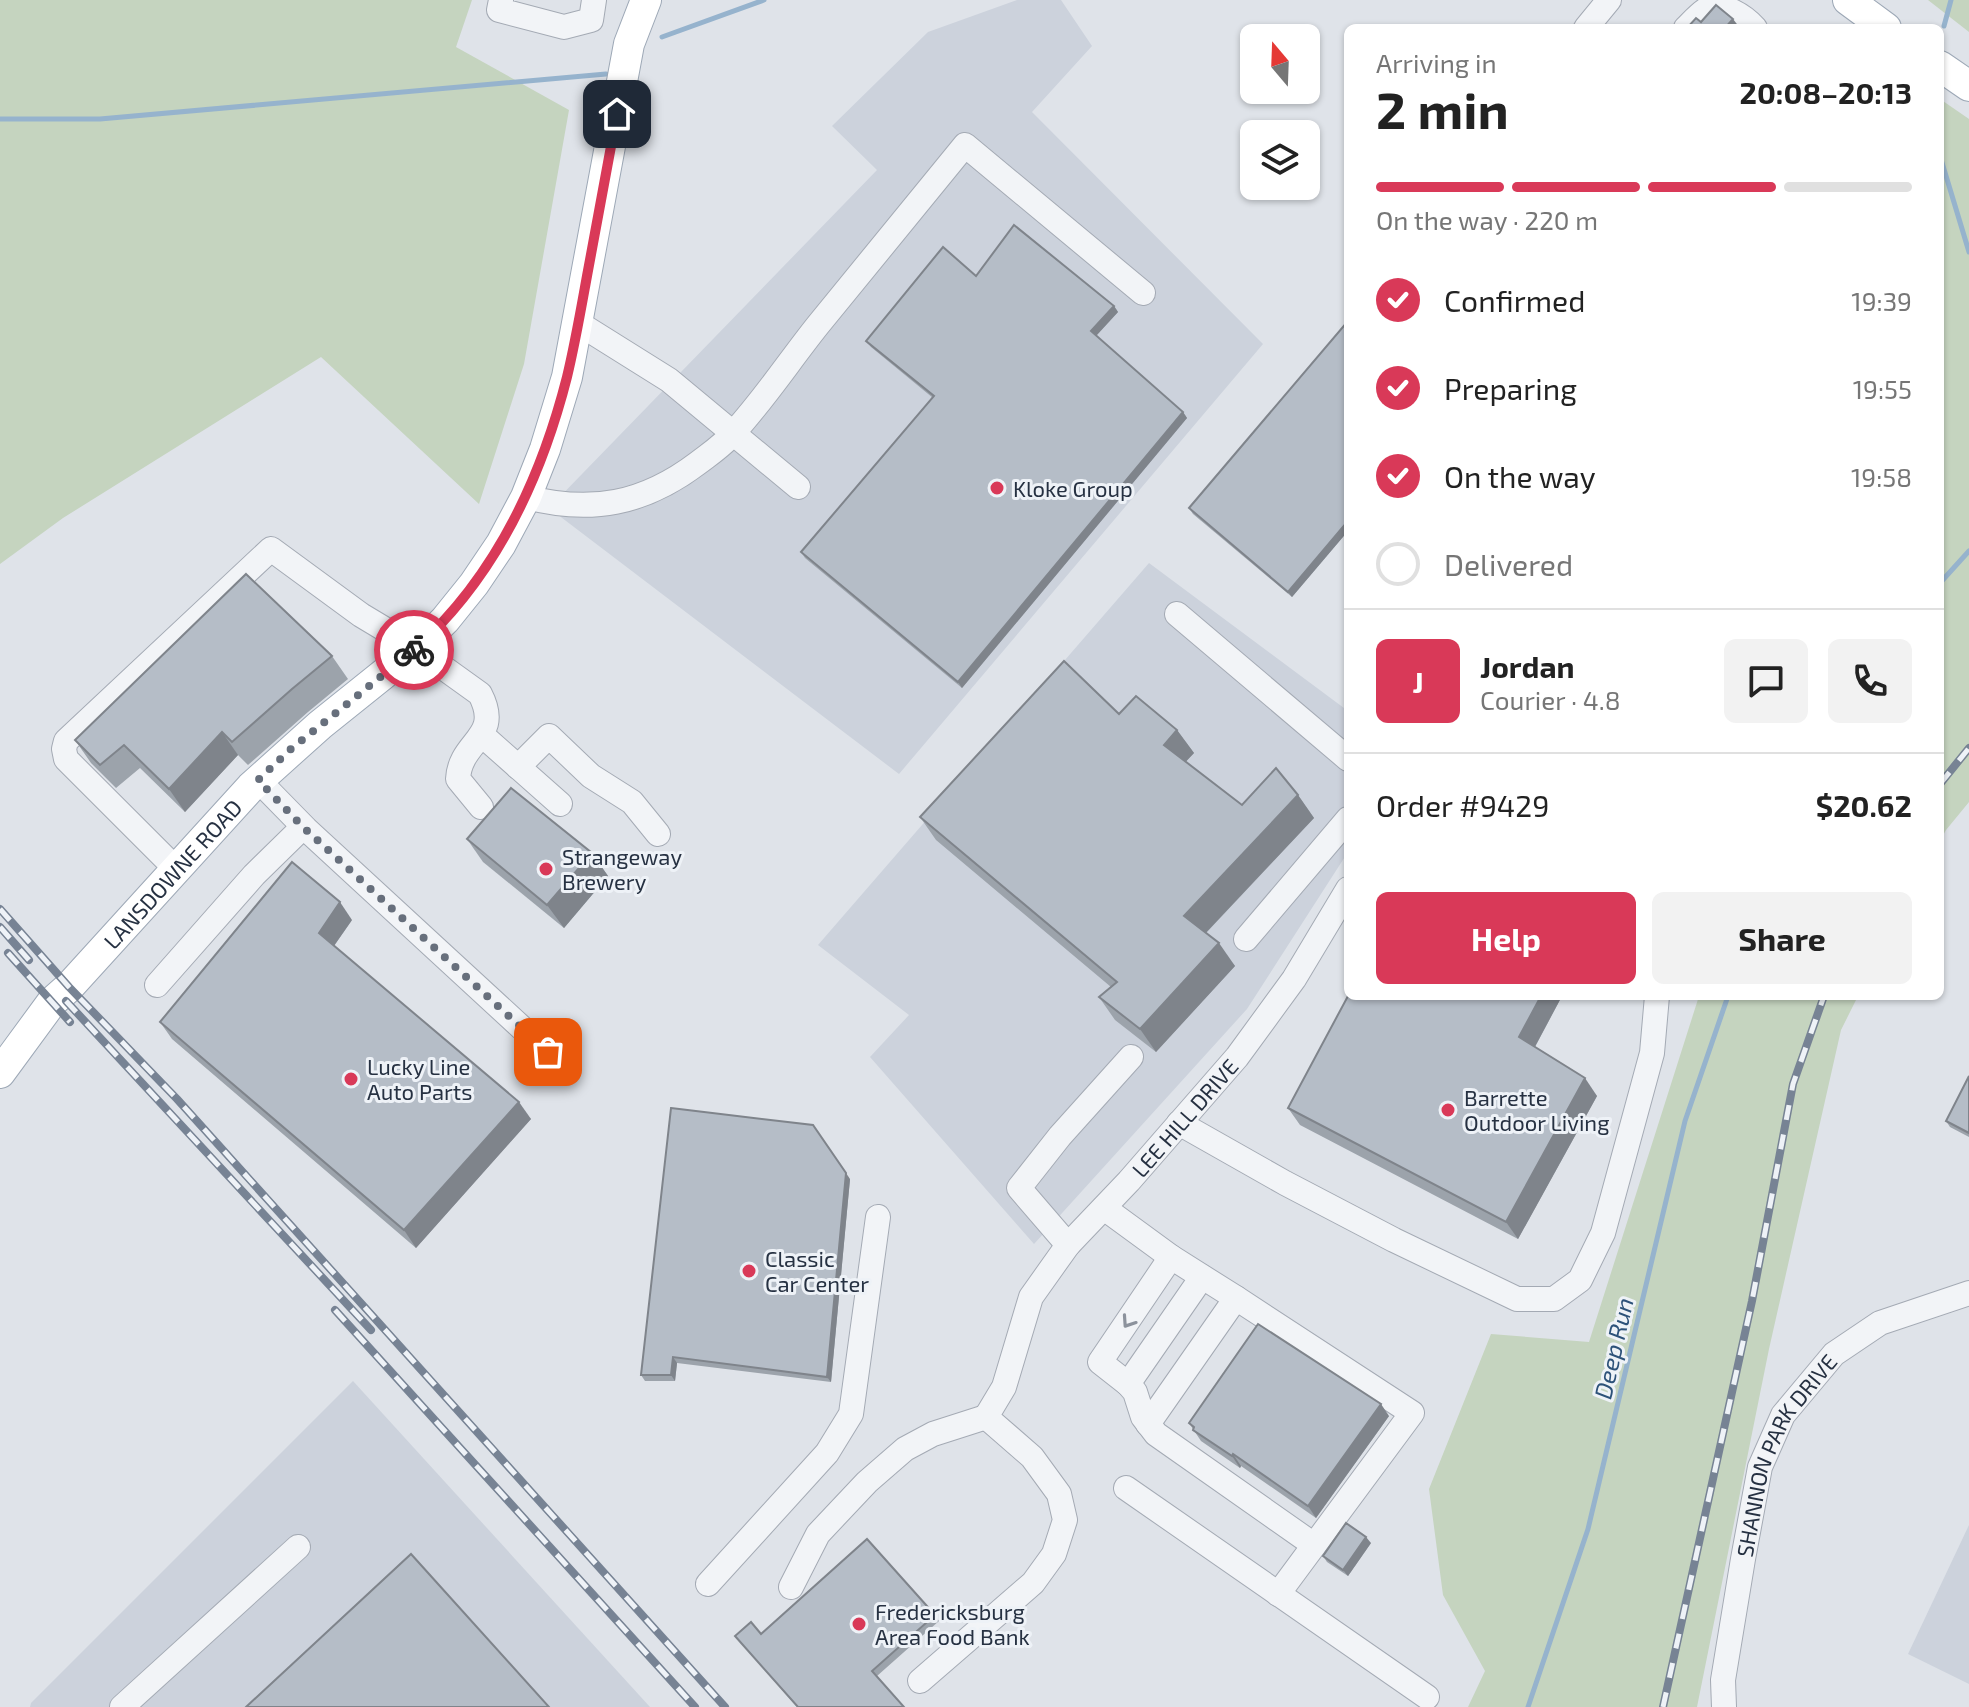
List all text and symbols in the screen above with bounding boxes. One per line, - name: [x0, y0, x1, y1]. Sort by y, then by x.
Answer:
- north arrow: [1240, 24, 1320, 104]
- map controls: [1240, 24, 1320, 200]
- text: Arriving in: [1376, 47, 1497, 78]
- text: 20:08–20:13: [1739, 74, 1912, 110]
- text: 2 min: [1376, 77, 1509, 139]
- pin: [583, 80, 651, 148]
- icon: home: [595, 92, 639, 136]
- button: layers: [1240, 120, 1320, 200]
- text: On the way · 220 m: [1376, 204, 1598, 235]
- icon: check: [1376, 278, 1420, 322]
- text: Confirmed: [1444, 282, 1585, 318]
- text: 19:39: [1851, 285, 1912, 316]
- icon: check: [1376, 366, 1420, 410]
- text: Preparing: [1444, 370, 1577, 406]
- text: 19:55: [1853, 373, 1912, 404]
- icon: check: [1376, 454, 1420, 498]
- text: On the way: [1444, 458, 1596, 494]
- text: 19:58: [1851, 461, 1912, 492]
- place label: Kloke Group: [1013, 475, 1133, 501]
- marker: Kloke Group: [988, 479, 1006, 497]
- text: Delivered: [1444, 546, 1573, 582]
- courier: [374, 610, 454, 690]
- icon: bike: [392, 628, 436, 672]
- button: chat: [1724, 639, 1808, 723]
- button: phone: [1828, 639, 1912, 723]
- text: Jordan: [1480, 648, 1575, 684]
- text: J: [1412, 663, 1424, 699]
- text: Courier · 4.8: [1480, 684, 1621, 715]
- text: Order #9429: [1376, 787, 1549, 823]
- text: $20.62: [1816, 787, 1912, 823]
- street label: LANSDOWNE ROAD: [98, 794, 247, 953]
- place label: Strangeway Brewery: [562, 843, 682, 894]
- marker: Strangeway Brewery: [537, 860, 555, 878]
- button: Help: [1376, 892, 1636, 984]
- button: Share: [1652, 892, 1912, 984]
- pin: [514, 1018, 582, 1086]
- icon: bag: [526, 1030, 570, 1074]
- place label: Lucky Line Auto Parts: [367, 1053, 472, 1104]
- street label: LEE HILL DRIVE: [1126, 1053, 1243, 1182]
- marker: Lucky Line Auto Parts: [342, 1070, 360, 1088]
- place label: Barrette Outdoor Living: [1464, 1084, 1609, 1135]
- marker: Barrette Outdoor Living: [1439, 1101, 1457, 1119]
- place label: Classic Car Center: [765, 1245, 869, 1296]
- marker: Classic Car Center: [740, 1262, 758, 1280]
- water label: Deep Run: [1587, 1294, 1639, 1402]
- one-way arrow: [1122, 1313, 1137, 1327]
- street label: SHANNON PARK DRIVE: [1731, 1348, 1842, 1559]
- place label: Fredericksburg Area Food Bank: [875, 1598, 1030, 1649]
- marker: Fredericksburg Area Food Bank: [850, 1615, 868, 1633]

